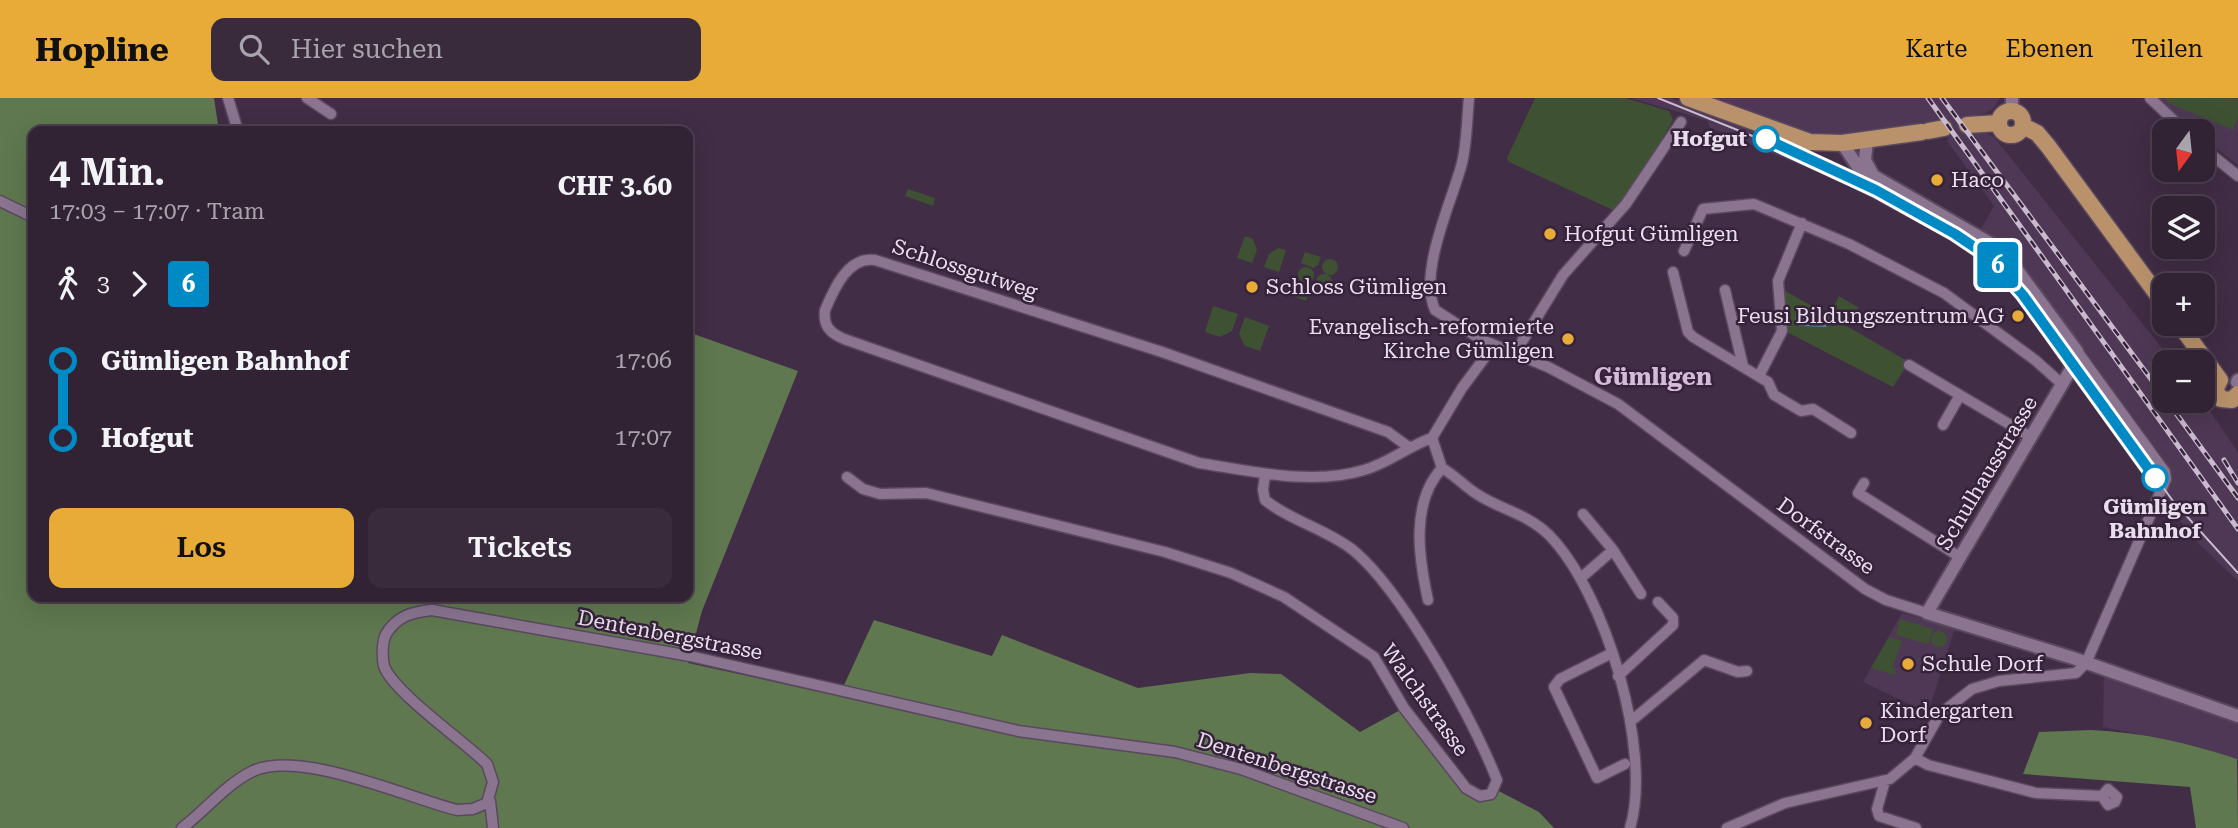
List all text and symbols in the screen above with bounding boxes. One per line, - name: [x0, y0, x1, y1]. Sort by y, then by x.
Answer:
- search box: [211, 18, 701, 81]
- text: Hopline: [35, 30, 169, 69]
- icon: search: [235, 30, 273, 68]
- text: Hier suchen: [291, 34, 443, 64]
- text: Karte: [1905, 35, 1967, 63]
- text: Ebenen: [2005, 35, 2094, 63]
- text: Teilen: [2132, 35, 2203, 63]
- north arrow: [2152, 119, 2216, 182]
- map controls: [2152, 119, 2215, 413]
- marker: Hofgut: [1753, 126, 1779, 152]
- place label: Hofgut: [1672, 127, 1747, 151]
- text: 4 Min.: [49, 150, 165, 194]
- place label: Haco: [1951, 168, 2004, 192]
- text: CHF 3.60: [558, 171, 672, 201]
- marker: Haco: [1929, 172, 1945, 188]
- button: layers: [2152, 196, 2215, 259]
- text: 17:03 – 17:07 · Tram: [49, 198, 265, 225]
- place label: Hofgut Gümligen: [1564, 222, 1739, 246]
- marker: Hofgut Gümligen: [1542, 226, 1558, 242]
- street label: Schlossgutweg: [889, 234, 1041, 304]
- line badge: 6: [1975, 242, 2021, 288]
- text: 6: [1991, 251, 2005, 279]
- icon: walk: [49, 265, 87, 303]
- icon: forward: [120, 265, 158, 303]
- text: 3: [97, 270, 110, 297]
- text: 6: [182, 270, 195, 298]
- button: +: [2152, 273, 2215, 336]
- place label: Schloss Gümligen: [1266, 275, 1448, 299]
- marker: Schloss Gümligen: [1244, 279, 1260, 295]
- place label: Feusi Bildungszentrum AG: [1737, 304, 2004, 328]
- marker: Feusi Bildungszentrum AG: [2010, 308, 2026, 324]
- place label: Evangelisch-reformierte Kirche Gümligen: [1309, 315, 1554, 363]
- marker: Evangelisch-reformierte Kirche Gümligen: [1560, 331, 1576, 347]
- text: Gümligen Bahnhof: [101, 346, 349, 376]
- text: 17:06: [615, 347, 672, 374]
- button: −: [2152, 350, 2215, 413]
- district label: Gümligen: [1594, 363, 1712, 391]
- street label: Schulhausstrasse: [1932, 392, 2042, 554]
- text: Hofgut: [101, 423, 194, 453]
- text: 17:07: [615, 424, 672, 451]
- marker: Gümligen Bahnhof: [2142, 465, 2168, 491]
- street label: Dorfstrasse: [1773, 493, 1879, 579]
- place label: Gümligen Bahnhof: [2103, 495, 2207, 543]
- button: Los: [49, 508, 354, 588]
- button: Tickets: [368, 508, 672, 588]
- street label: Dentenbergstrasse: [575, 605, 765, 665]
- street label: Walchstrasse: [1376, 639, 1474, 761]
- place label: Schule Dorf: [1922, 652, 2044, 676]
- marker: Schule Dorf: [1900, 656, 1916, 672]
- place label: Kindergarten Dorf: [1880, 699, 2014, 747]
- marker: Kindergarten Dorf: [1858, 715, 1874, 731]
- street label: Dentenbergstrasse: [1194, 728, 1380, 808]

